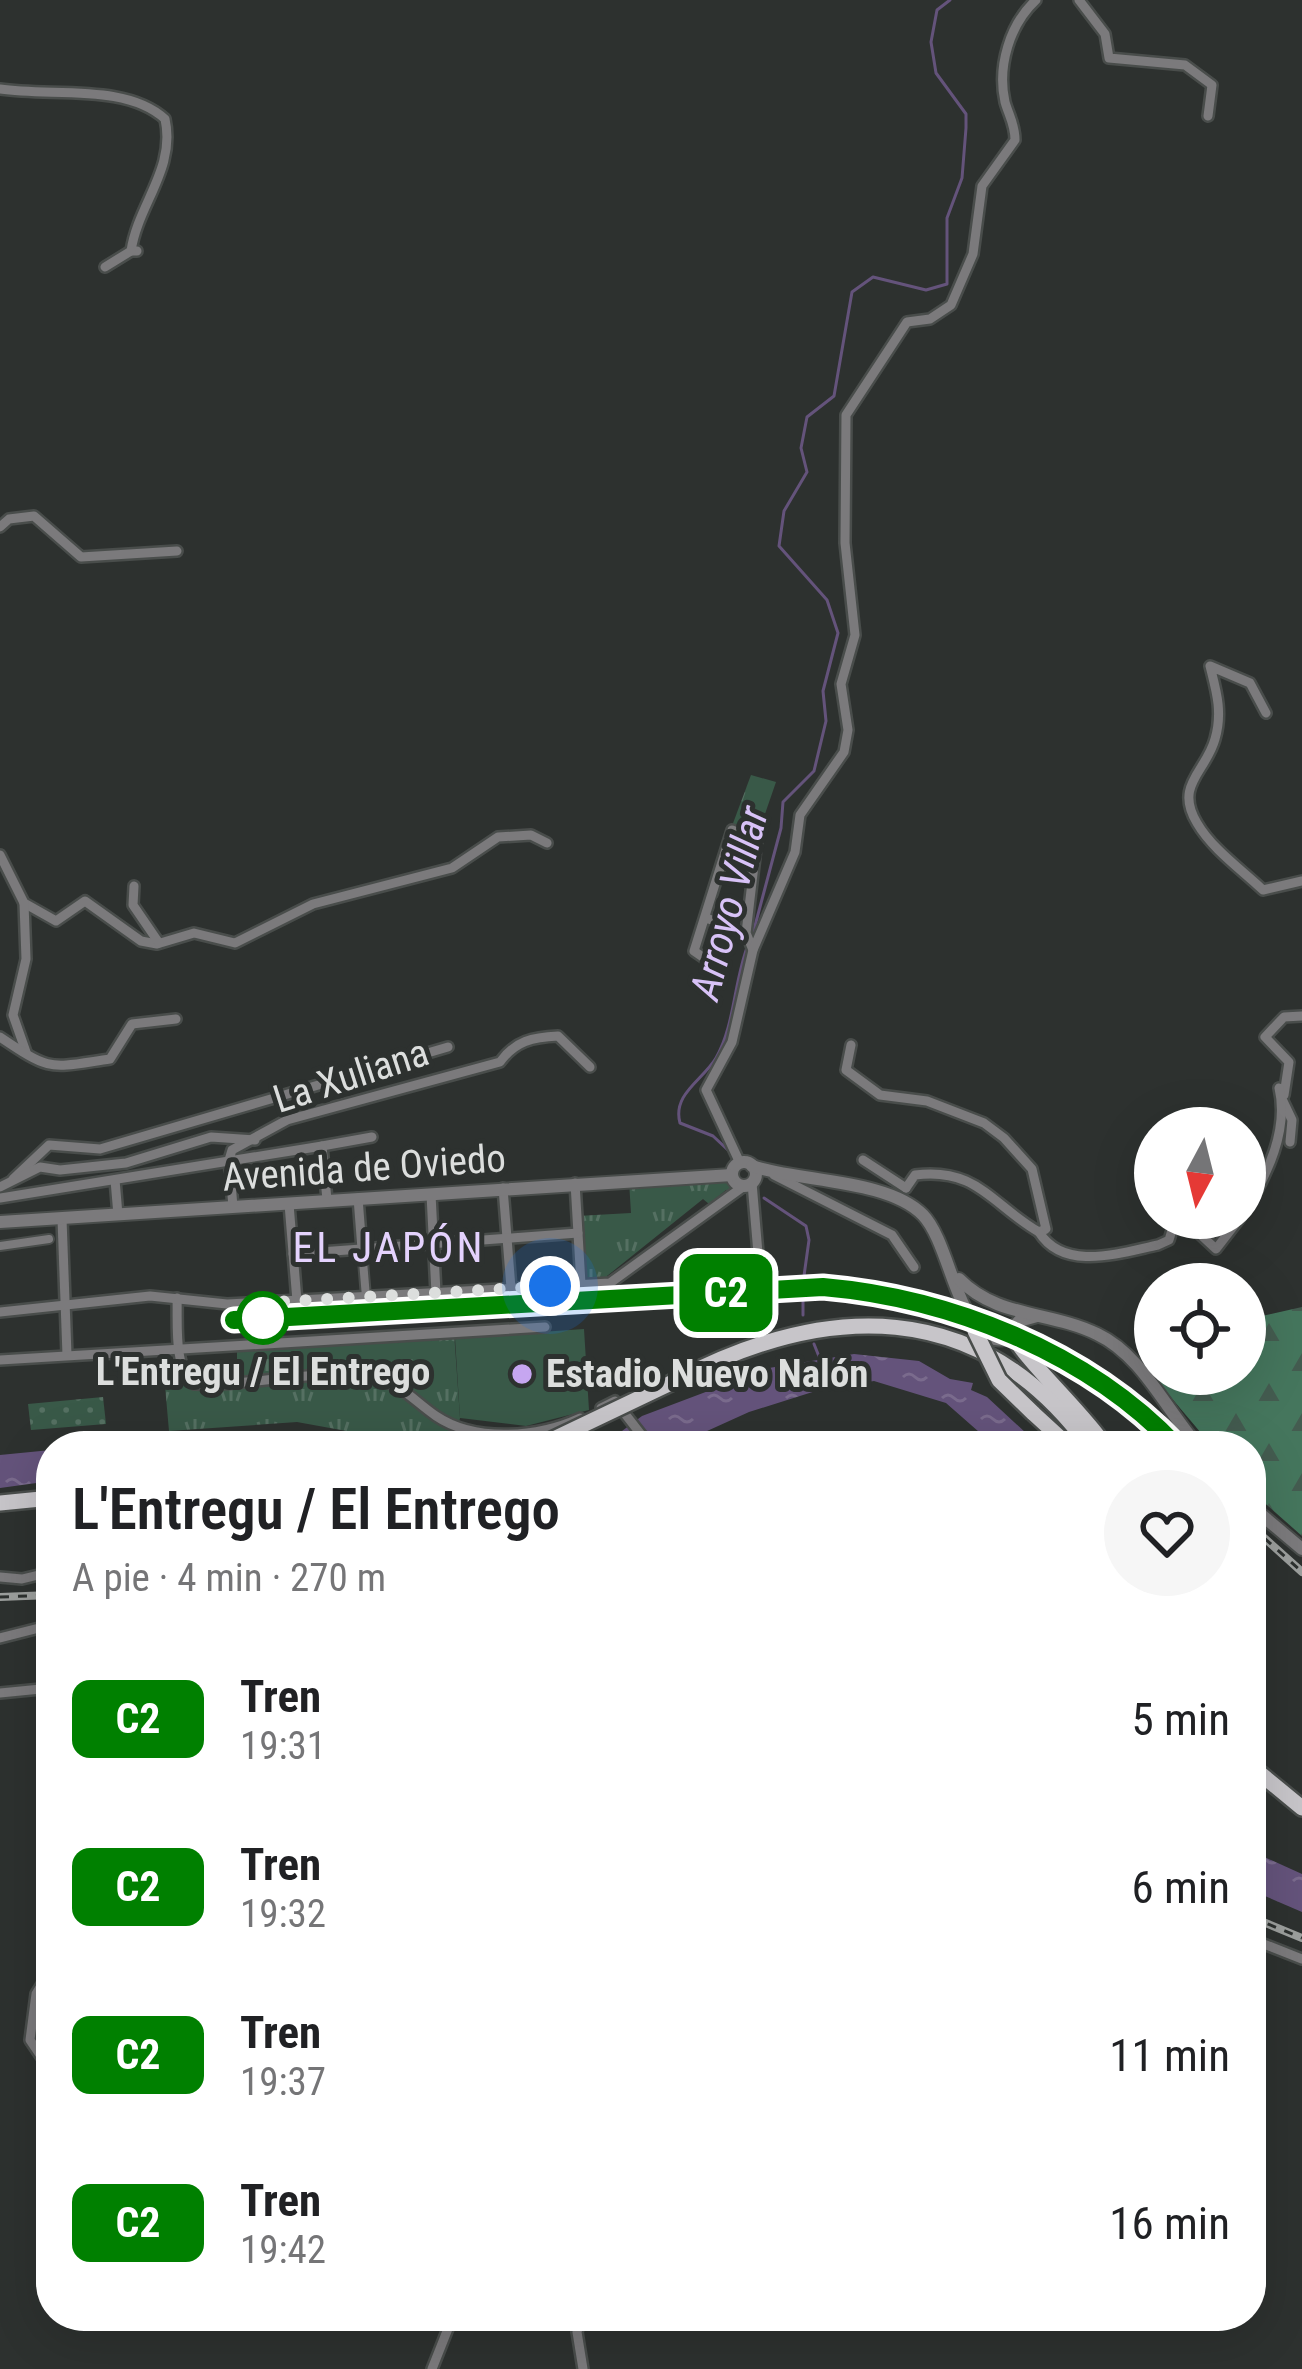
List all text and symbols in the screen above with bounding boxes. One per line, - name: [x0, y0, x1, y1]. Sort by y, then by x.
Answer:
- water label: Arroyo Villar: [679, 800, 779, 1007]
- street label: La Xuliana: [268, 1029, 434, 1123]
- north arrow: [1134, 1107, 1266, 1239]
- map controls: [1134, 1107, 1266, 1395]
- street label: Avenida de Oviedo: [221, 1135, 507, 1201]
- district label: EL JAPÓN: [292, 1223, 486, 1272]
- line badge: C2: [672, 1254, 780, 1332]
- your location: [520, 1256, 580, 1316]
- button: locate: [1134, 1263, 1266, 1395]
- text: C2: [703, 1268, 749, 1317]
- marker: L'Entregu / El Entrego: [238, 1293, 288, 1343]
- place label: L'Entregu / El Entrego: [96, 1349, 430, 1395]
- place label: Estadio Nuevo Nalón: [546, 1351, 869, 1397]
- marker: Estadio Nuevo Nalón: [509, 1361, 535, 1387]
- button: heart: [1104, 1470, 1230, 1596]
- text: L'Entregu / El Entrego: [72, 1476, 560, 1543]
- text: A pie · 4 min · 270 m: [72, 1555, 386, 1601]
- text: Tren: [240, 1670, 321, 1723]
- text: 5 min: [1131, 1693, 1230, 1746]
- text: C2: [115, 1694, 161, 1743]
- text: 19:31: [240, 1723, 326, 1769]
- text: Tren: [240, 1838, 321, 1891]
- text: 6 min: [1131, 1861, 1230, 1914]
- text: C2: [115, 1862, 161, 1911]
- text: 19:32: [240, 1891, 326, 1937]
- text: Tren: [240, 2006, 321, 2059]
- text: 11 min: [1109, 2029, 1230, 2082]
- text: C2: [115, 2030, 161, 2079]
- text: 19:37: [240, 2059, 326, 2105]
- text: Tren: [240, 2174, 321, 2227]
- text: 16 min: [1109, 2197, 1230, 2250]
- text: C2: [115, 2198, 161, 2247]
- text: 19:42: [240, 2227, 326, 2273]

